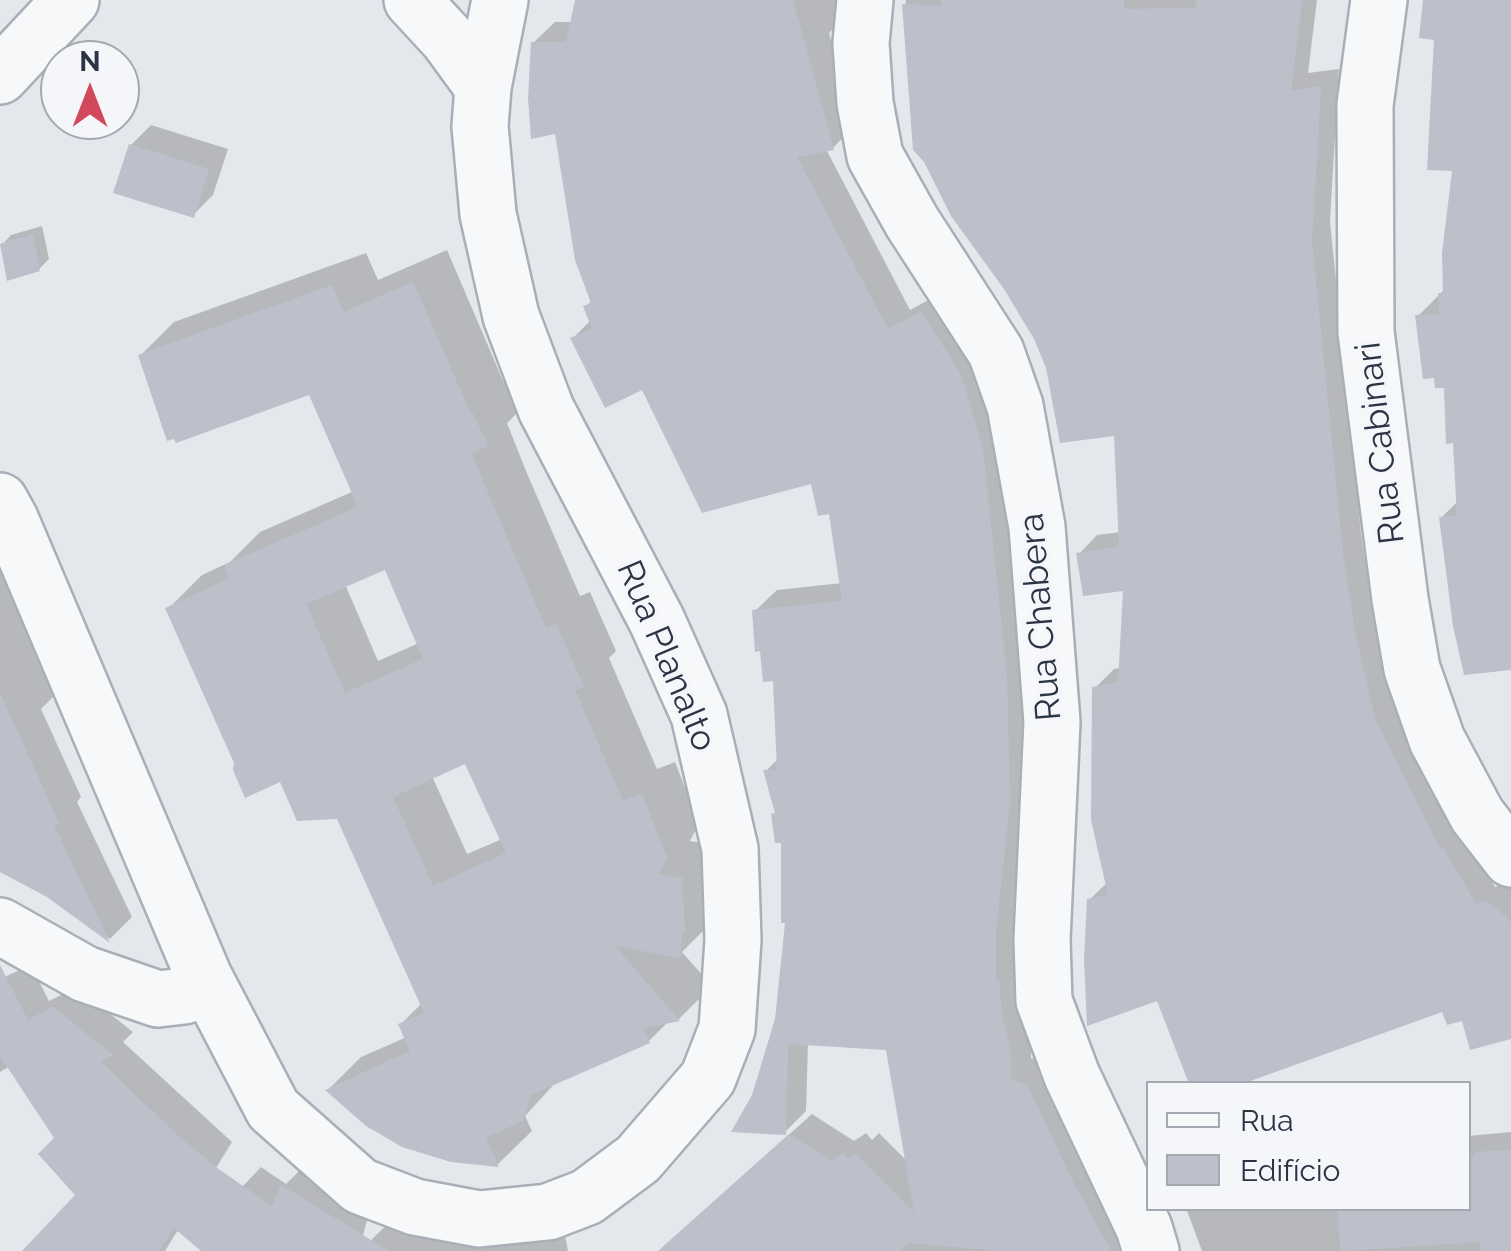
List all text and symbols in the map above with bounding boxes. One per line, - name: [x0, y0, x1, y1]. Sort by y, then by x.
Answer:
- north arrow: [40, 40, 140, 140]
- text: N: [79, 45, 101, 78]
- street label: Rua Cabinari: [1348, 340, 1414, 546]
- street label: Rua Chabera: [1011, 511, 1071, 723]
- street label: Rua Planalto: [607, 554, 725, 758]
- legend: [1146, 1081, 1471, 1211]
- text: Rua: [1240, 1103, 1294, 1138]
- text: Edifício: [1240, 1153, 1340, 1188]

